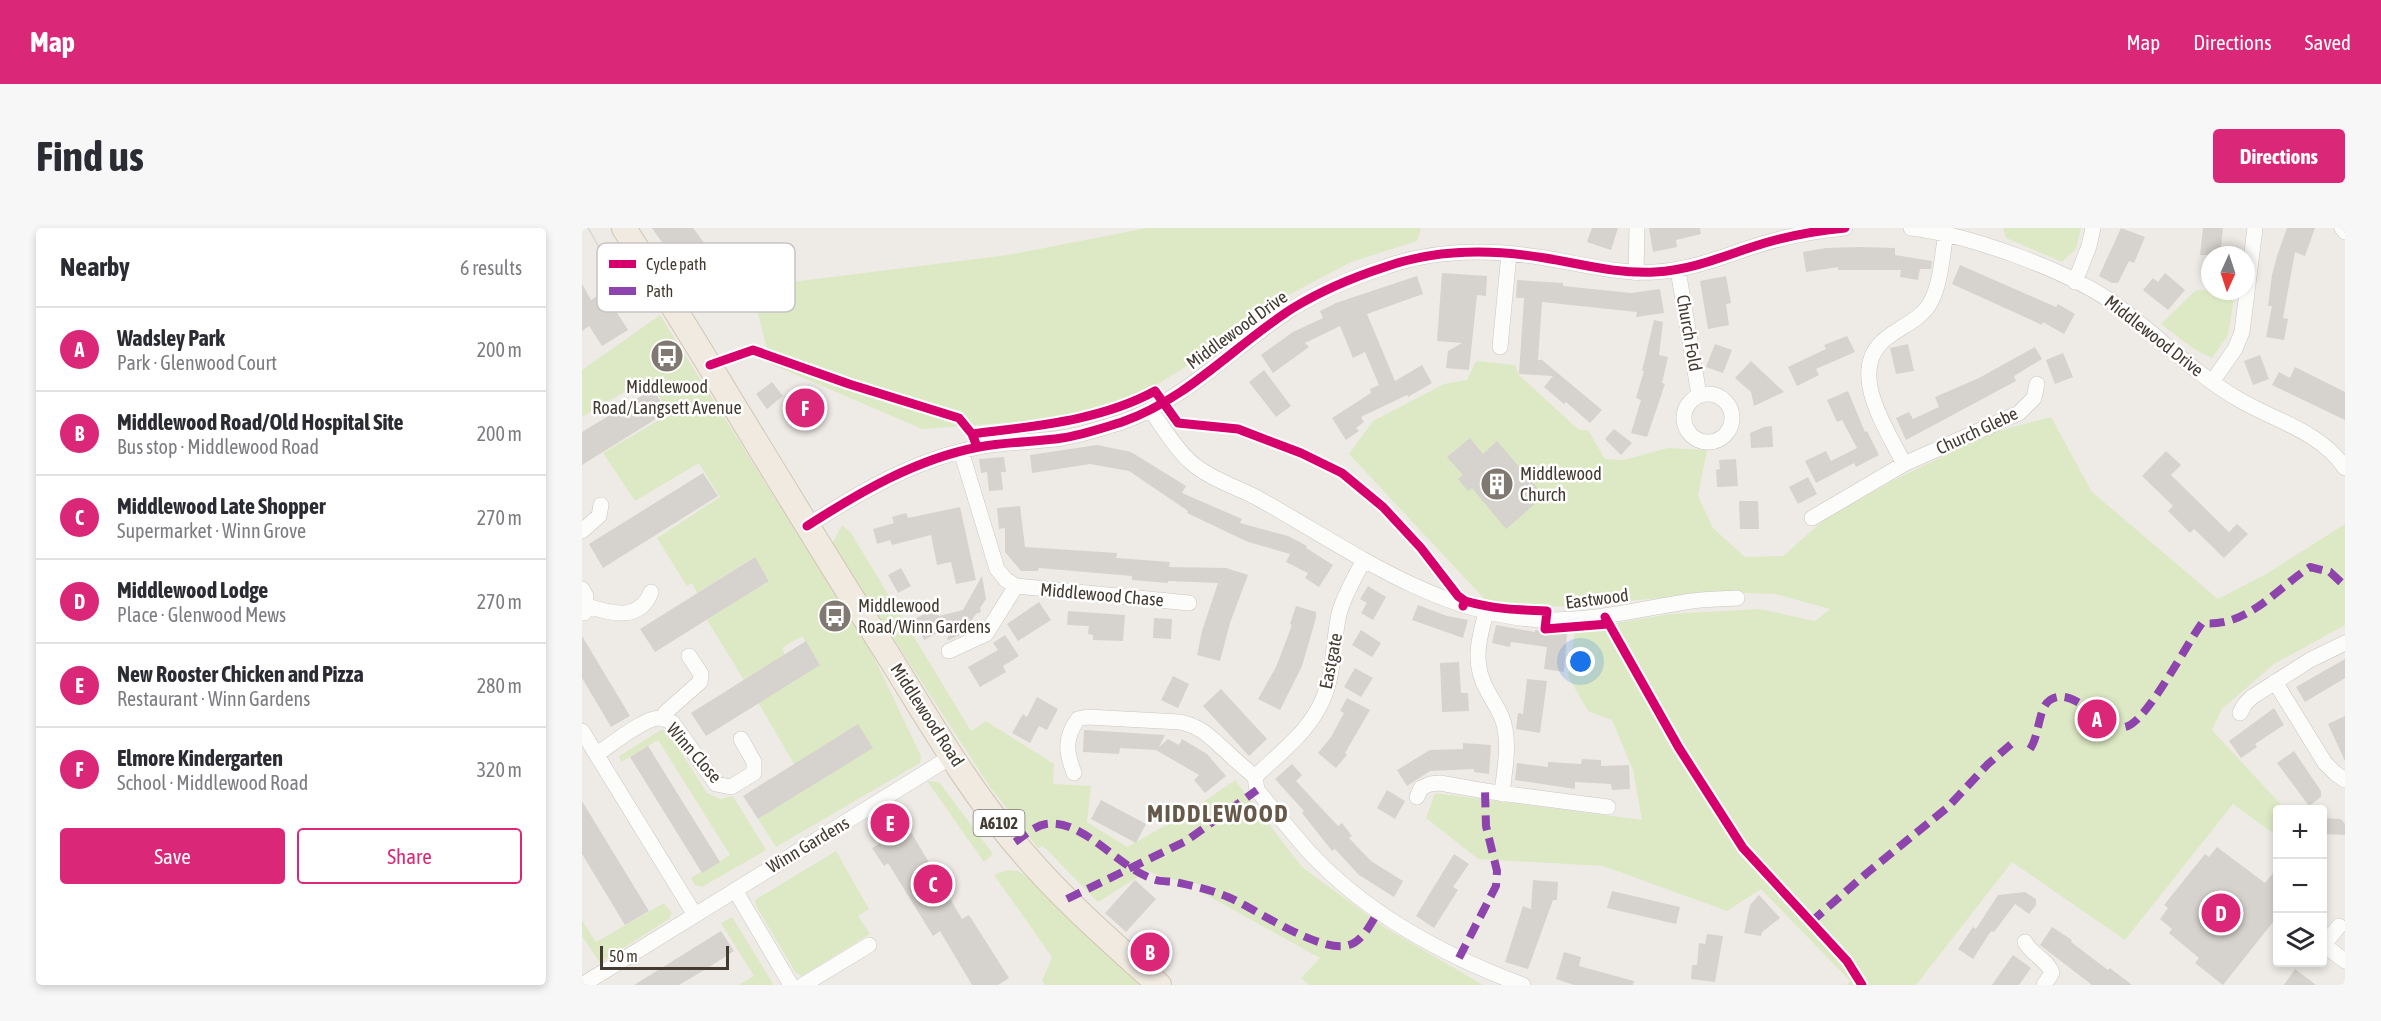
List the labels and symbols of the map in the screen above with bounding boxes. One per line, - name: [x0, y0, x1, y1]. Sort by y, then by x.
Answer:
- legend: [597, 243, 795, 312]
- north arrow: [2201, 246, 2255, 300]
- text: Cycle path: [646, 255, 706, 274]
- text: Path: [646, 282, 673, 300]
- street label: Middlewood Drive: [1182, 286, 1291, 373]
- street label: Middlewood Drive: [2101, 291, 2208, 381]
- street label: Church Fold: [1672, 293, 1707, 373]
- bus stop icon: Middlewood Road/Langsett Avenue: [649, 338, 685, 374]
- place label: Middlewood Road/Langsett Avenue: [592, 376, 742, 418]
- pin: F: [786, 386, 824, 430]
- street label: Church Glebe: [1933, 402, 2021, 459]
- place label: Middlewood Church: [1520, 463, 1602, 505]
- building icon: Middlewood Church: [1479, 466, 1515, 502]
- street label: Middlewood Chase: [1039, 579, 1165, 610]
- street label: Eastwood: [1564, 584, 1630, 613]
- place label: Middlewood Road/Winn Gardens: [858, 595, 991, 637]
- bus stop icon: Middlewood Road/Winn Gardens: [817, 598, 853, 634]
- street label: Eastgate: [1315, 631, 1346, 691]
- your location: [1566, 647, 1595, 676]
- street label: Middlewood Road: [886, 659, 969, 770]
- pin: A: [2078, 696, 2116, 742]
- street label: Winn Close: [663, 718, 726, 787]
- pin: E: [870, 800, 910, 846]
- district label: MIDDLEWOOD: [1147, 800, 1289, 827]
- road number: A6102: [974, 810, 1024, 836]
- street label: Winn Gardens: [763, 812, 853, 877]
- pin: C: [914, 862, 952, 906]
- pin: D: [2202, 890, 2240, 936]
- pin: B: [1130, 930, 1170, 974]
- scale bar: [600, 943, 729, 970]

